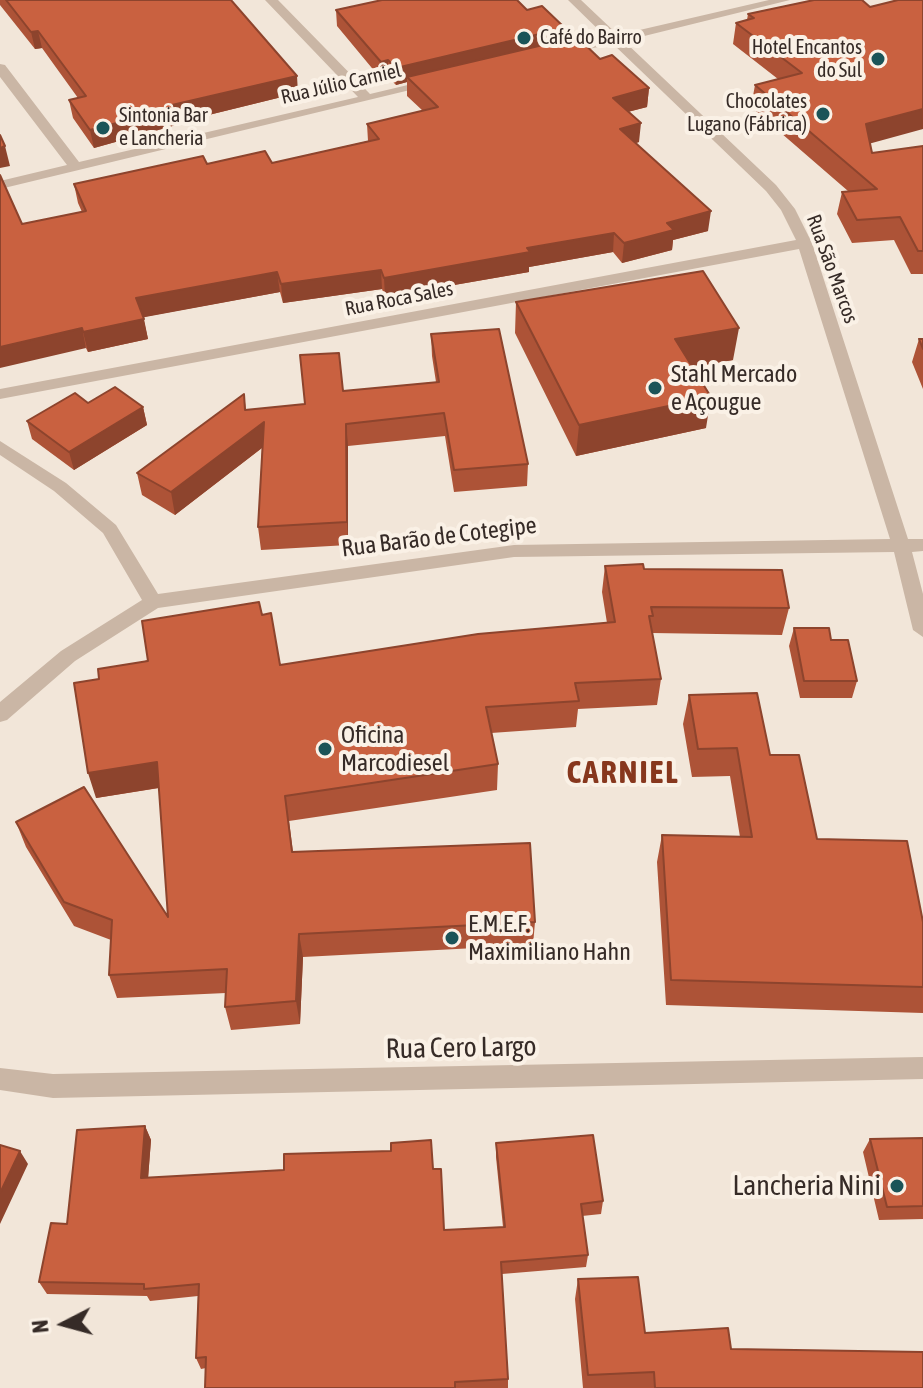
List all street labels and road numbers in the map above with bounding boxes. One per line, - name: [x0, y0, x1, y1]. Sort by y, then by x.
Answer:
- street label: Rua Júlio Carniel: [279, 59, 403, 109]
- street label: Rua São Marcos: [801, 211, 863, 327]
- street label: Rua Roca Sales: [343, 277, 455, 321]
- street label: Rua Barão de Cotegipe: [340, 511, 538, 563]
- street label: Rua Cero Largo: [385, 1030, 537, 1066]

